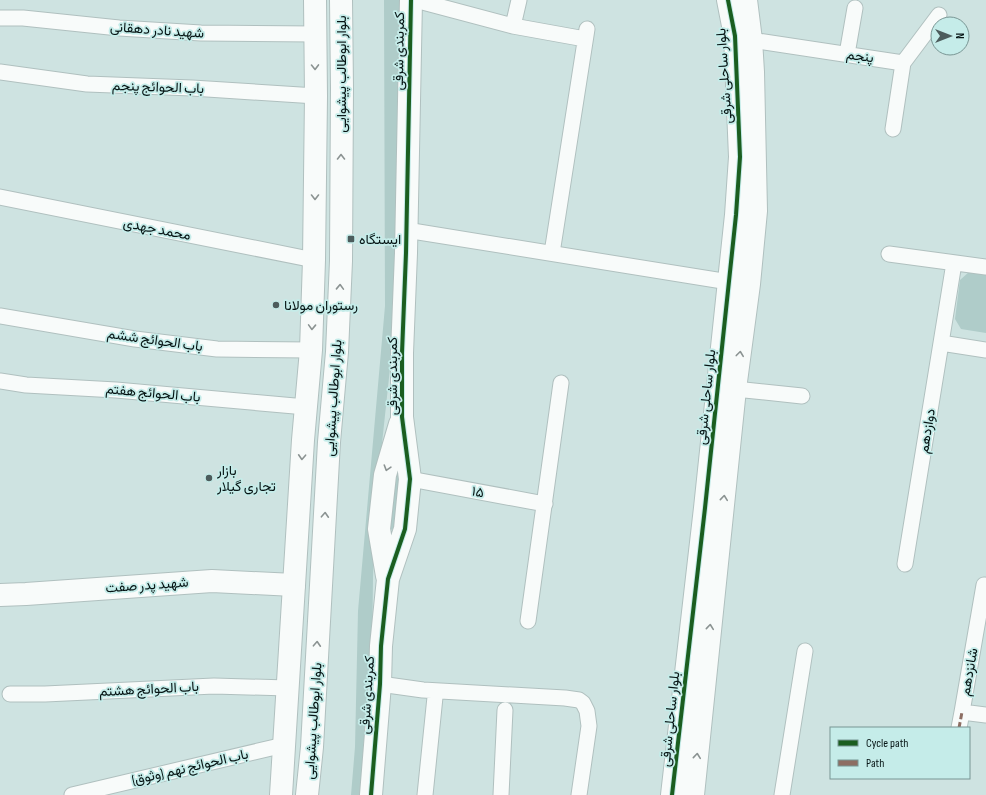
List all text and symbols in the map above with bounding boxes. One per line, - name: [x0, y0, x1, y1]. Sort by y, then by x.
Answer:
- street label: کمربندی شرقی: [390, 12, 408, 90]
- street label: بلوار ابوطالب پیشوایی: [333, 15, 351, 133]
- north arrow: [930, 16, 970, 56]
- street label: شهید نادر دهقانی: [109, 18, 205, 42]
- street label: بلوار ساحلی شرقی: [712, 28, 736, 124]
- text: N: [953, 33, 966, 39]
- street label: پنجم: [845, 46, 875, 67]
- one-way arrow: [311, 64, 320, 70]
- street label: باب الحوائج پنجم: [112, 77, 204, 99]
- one-way arrow: [337, 154, 346, 160]
- one-way arrow: [311, 194, 319, 200]
- street label: محمد جهدی: [122, 214, 192, 244]
- place label: ایستگاه: [359, 231, 401, 248]
- marker: ایستگاه: [346, 234, 356, 244]
- one-way arrow: [335, 284, 344, 290]
- place label: رستوران مولانا: [284, 297, 358, 314]
- marker: رستوران مولانا: [271, 300, 281, 310]
- one-way arrow: [307, 324, 316, 330]
- street label: باب الحوائج ششم: [106, 325, 204, 357]
- street label: کمربندی شرقی: [384, 337, 401, 415]
- street label: بلوار ابوطالب پیشوایی: [320, 339, 347, 457]
- street label: بلوار ساحلی شرقی: [693, 348, 719, 446]
- one-way arrow: [735, 351, 744, 358]
- street label: باب الحوائج هفتم: [105, 380, 201, 408]
- street label: دوازدهم: [915, 407, 939, 455]
- one-way arrow: [298, 454, 306, 460]
- place label: بازار تجاری گیلار: [216, 462, 276, 495]
- one-way arrow: [383, 464, 392, 471]
- marker: بازار تجاری گیلار: [204, 473, 214, 483]
- street label: ۱۵: [470, 482, 486, 502]
- one-way arrow: [719, 495, 728, 501]
- one-way arrow: [320, 512, 329, 518]
- street label: شهید پدر صفت: [105, 574, 189, 597]
- one-way arrow: [706, 624, 715, 630]
- one-way arrow: [313, 641, 322, 647]
- street label: شانزدهم: [956, 647, 982, 697]
- street label: کمربندی شرقی: [356, 655, 378, 735]
- street label: بلوار ابوطالب پیشوایی: [300, 662, 327, 780]
- street label: بلوار ساحلی شرقی: [657, 670, 683, 768]
- street label: باب الحوائج هشتم: [99, 678, 200, 702]
- legend: [830, 727, 970, 779]
- text: Cycle path: [866, 736, 908, 751]
- street label: باب الحوائج نهم (وثوق): [130, 745, 250, 791]
- one-way arrow: [692, 753, 701, 759]
- text: Path: [866, 756, 884, 771]

